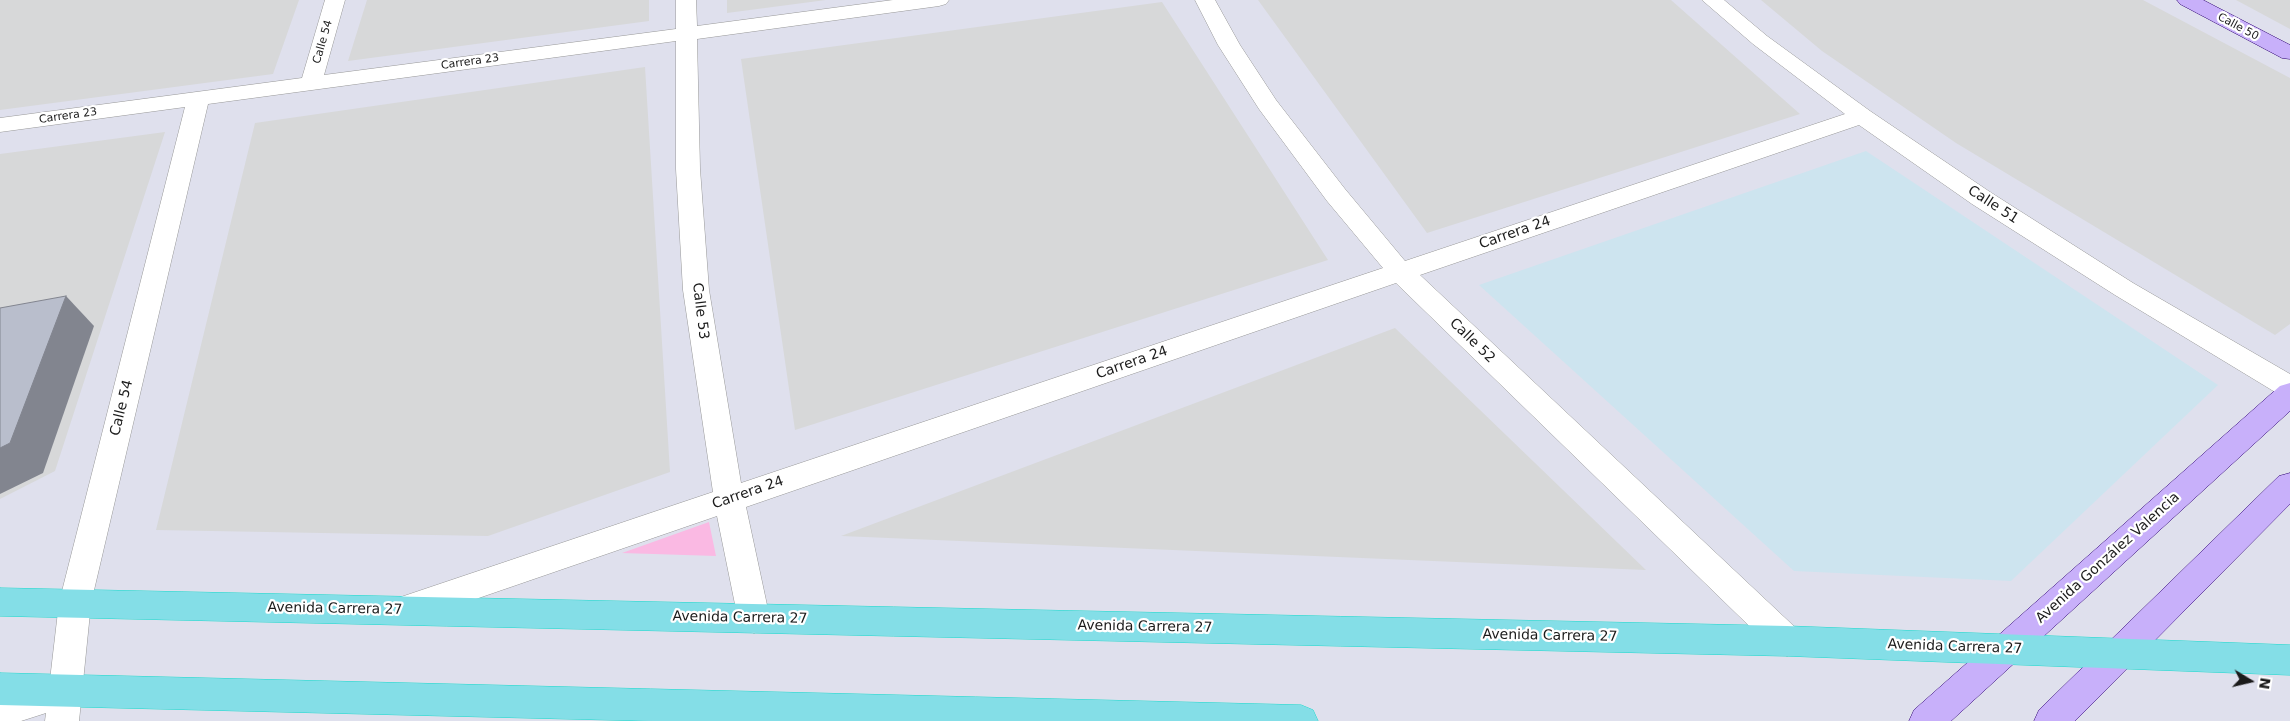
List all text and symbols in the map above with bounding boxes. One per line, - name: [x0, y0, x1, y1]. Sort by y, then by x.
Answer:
- street label: Calle 50: [2215, 11, 2261, 43]
- street label: Calle 54: [310, 19, 336, 65]
- street label: Carrera 23: [440, 51, 500, 73]
- street label: Carrera 23: [38, 105, 98, 127]
- street label: Calle 51: [1965, 182, 2021, 228]
- street label: Carrera 24: [1477, 213, 1553, 253]
- street label: Calle 53: [688, 282, 712, 340]
- street label: Calle 52: [1446, 315, 1498, 367]
- street label: Carrera 24: [1094, 343, 1170, 383]
- street label: Calle 54: [107, 378, 137, 438]
- street label: Carrera 24: [710, 473, 786, 513]
- street label: Avenida González Valencia: [2033, 489, 2183, 627]
- street label: Avenida Carrera 27: [267, 599, 403, 619]
- street label: Avenida Carrera 27: [672, 608, 808, 628]
- street label: Avenida Carrera 27: [1077, 617, 1213, 637]
- street label: Avenida Carrera 27: [1482, 626, 1618, 646]
- street label: Avenida Carrera 27: [1887, 636, 2023, 658]
- north arrow: [2225, 656, 2275, 706]
- text: N: [2256, 676, 2274, 690]

